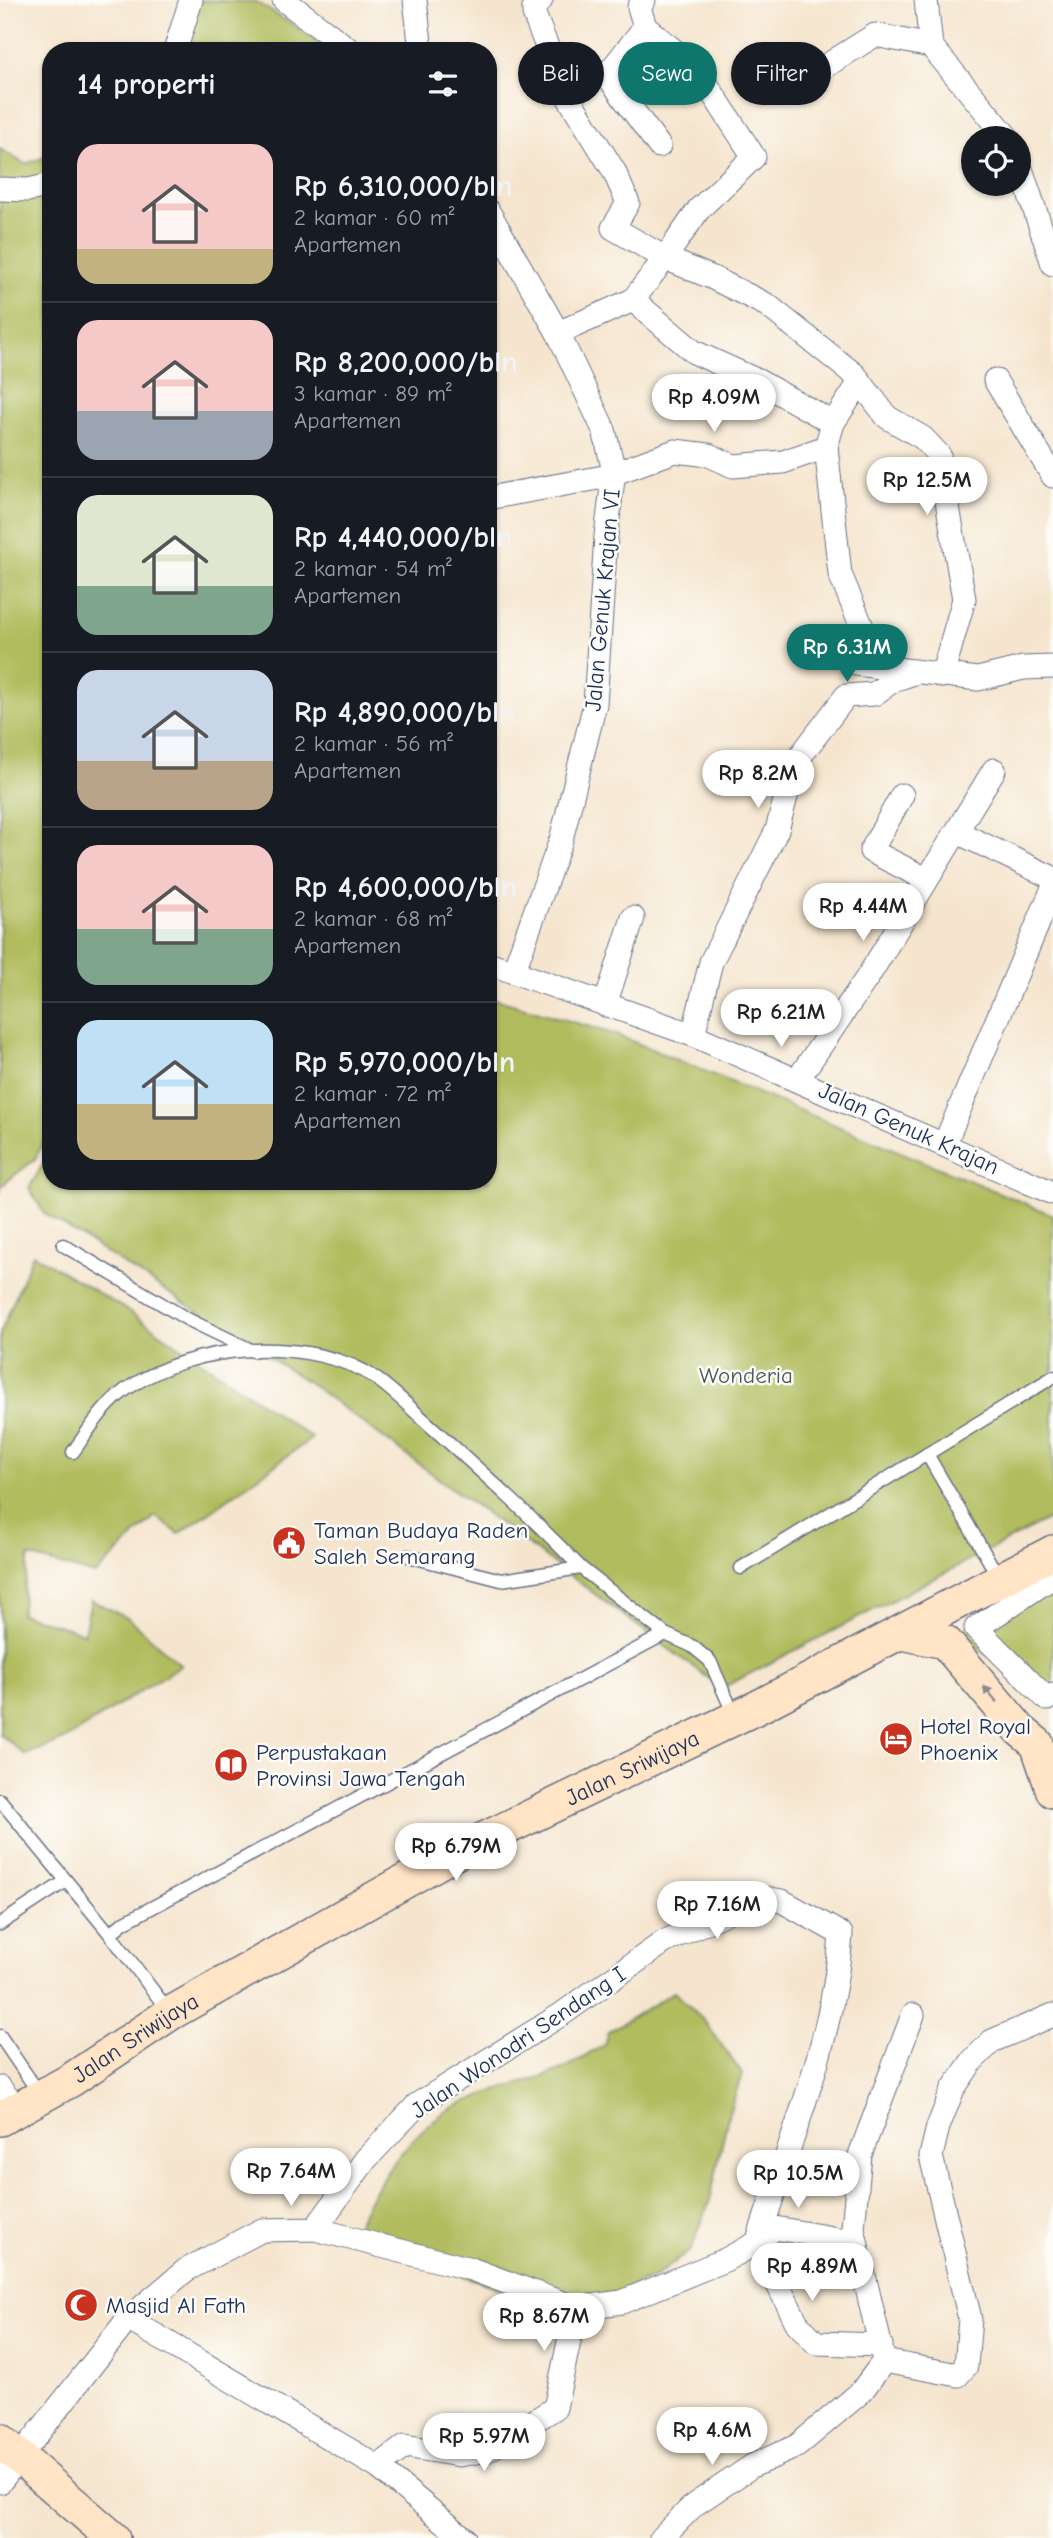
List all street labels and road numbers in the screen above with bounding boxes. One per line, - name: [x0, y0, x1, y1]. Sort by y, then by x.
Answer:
- street label: Jalan Genuk Krajan VI: [579, 488, 626, 713]
- street label: Jalan Genuk Krajan: [814, 1077, 1003, 1180]
- street label: Jalan Sriwijaya: [561, 1724, 704, 1812]
- street label: Jalan Wonodri Sendang I: [406, 1961, 631, 2124]
- street label: Jalan Sriwijaya: [68, 1987, 203, 2089]

